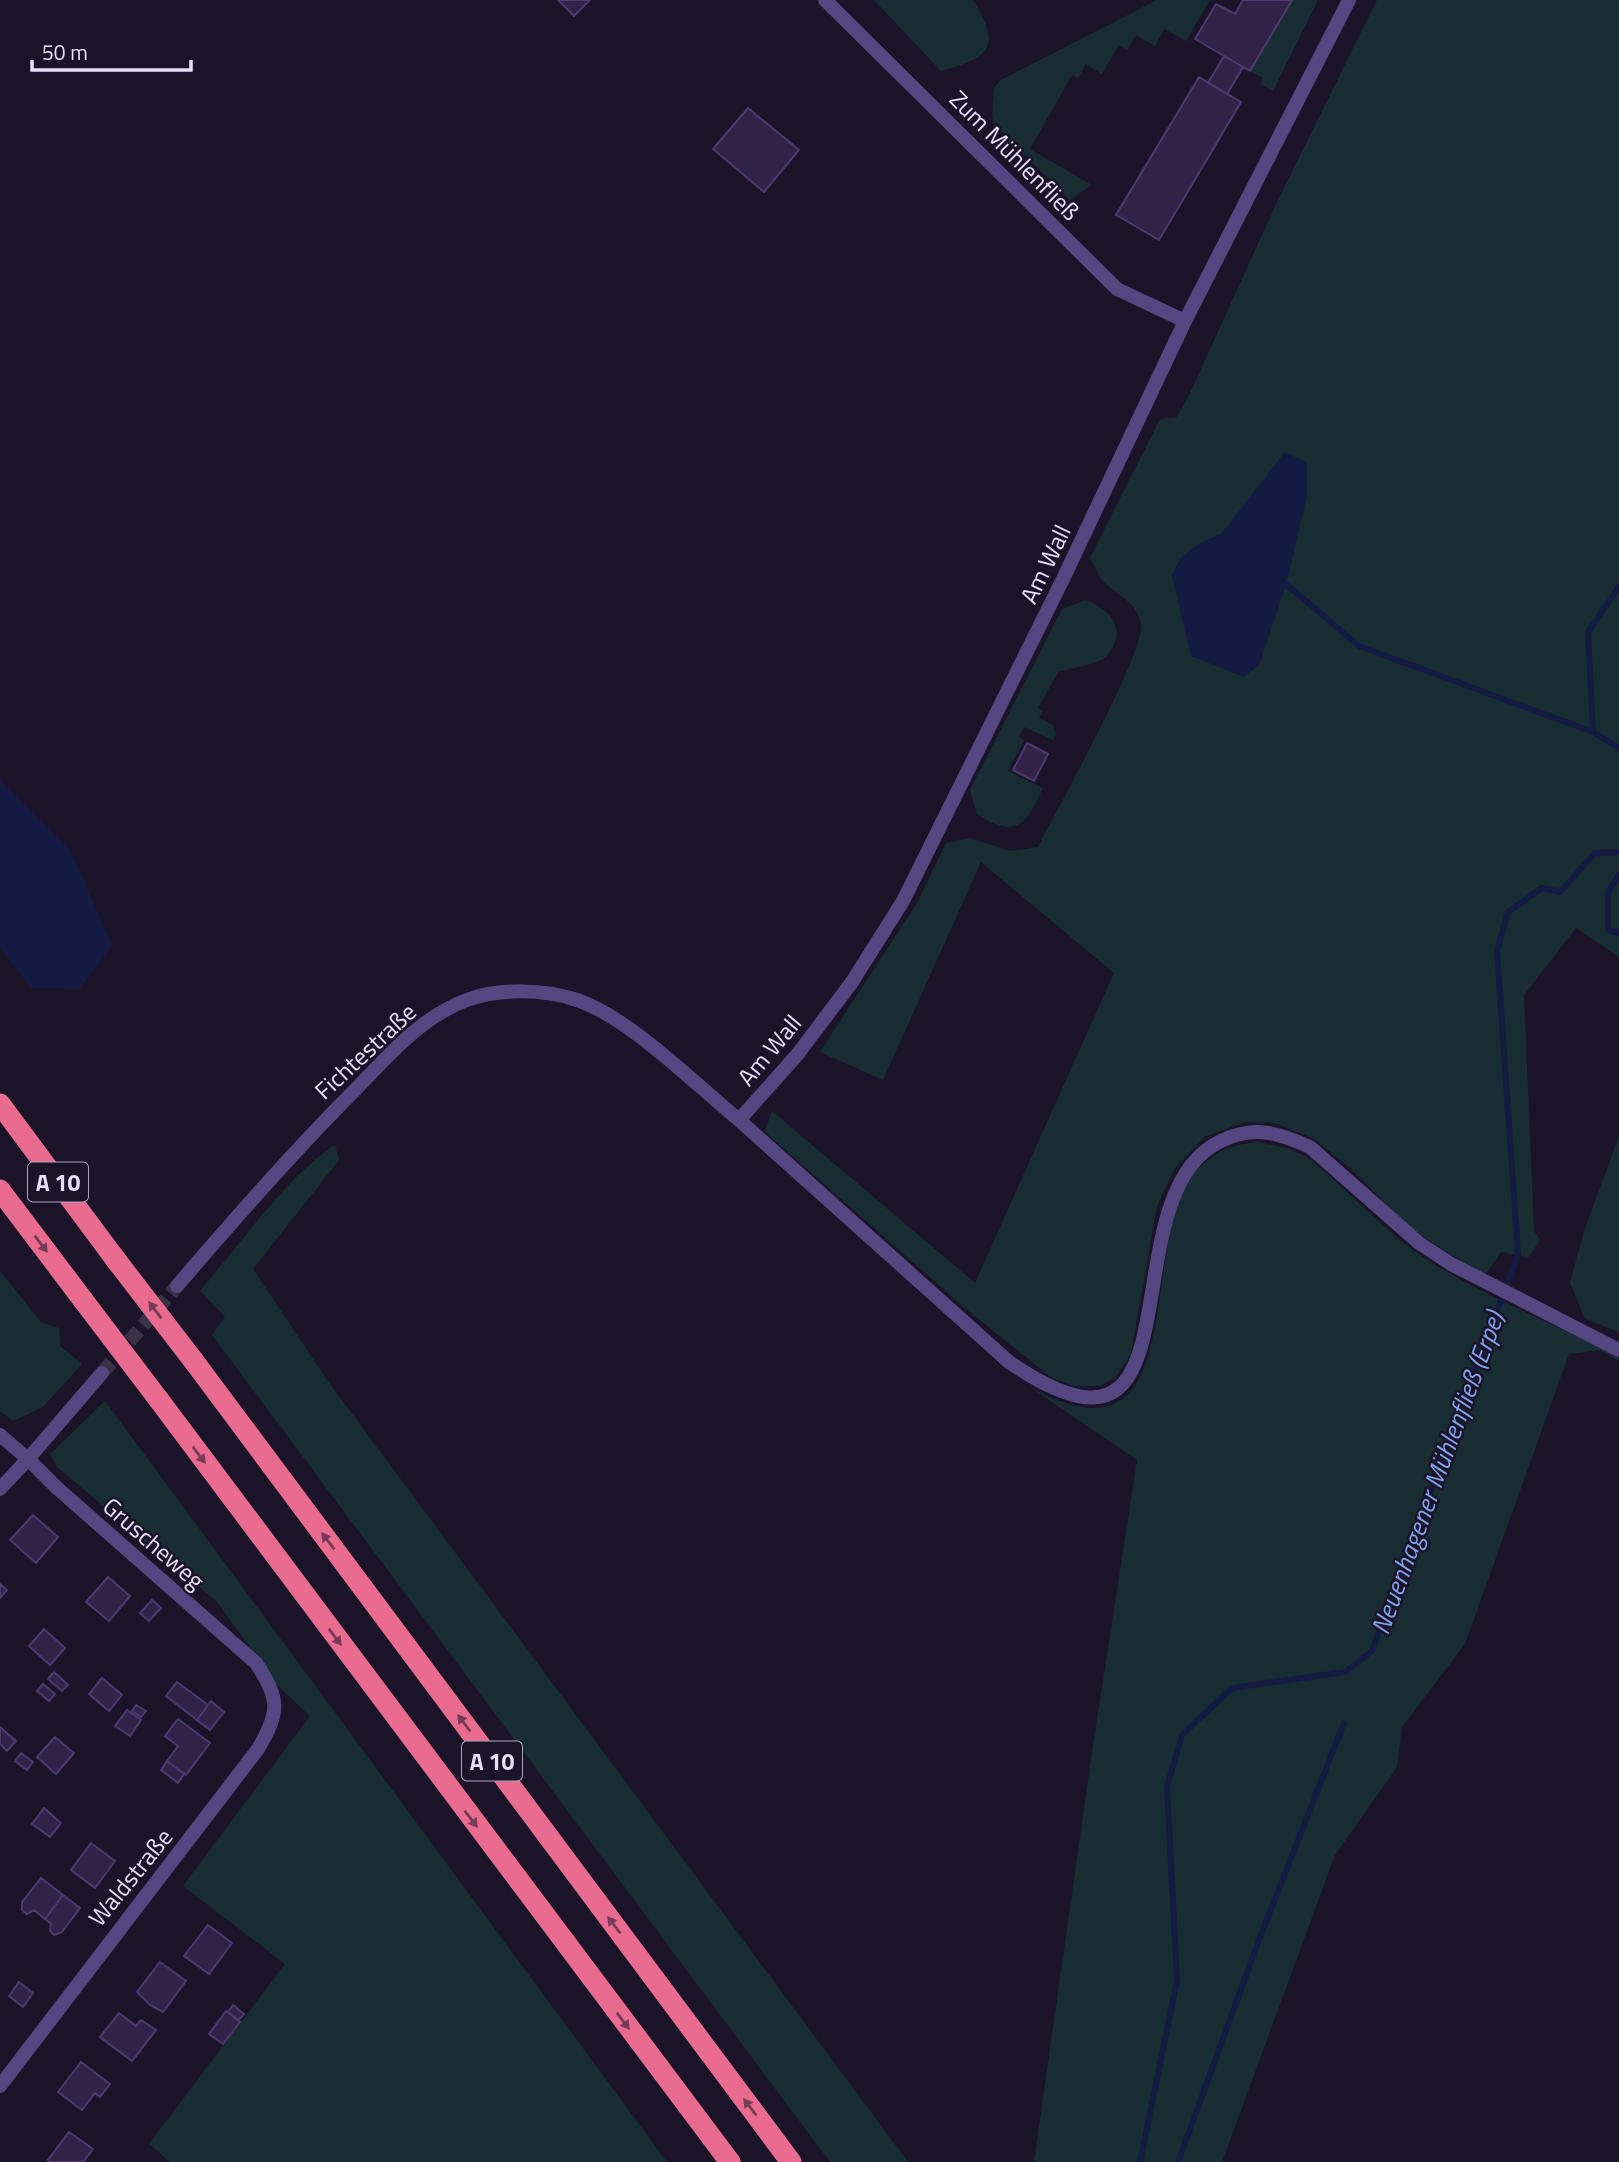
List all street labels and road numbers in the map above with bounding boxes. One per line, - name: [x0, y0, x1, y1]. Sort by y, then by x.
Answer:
- street label: Zum Mühlenfließ: [942, 82, 1088, 228]
- street label: Am Wall: [1010, 519, 1080, 609]
- street label: Fichtestraße: [306, 994, 424, 1108]
- street label: Am Wall: [728, 1006, 810, 1094]
- road number: A 10: [28, 1162, 88, 1202]
- street label: Gruscheweg: [95, 1488, 213, 1598]
- road number: A 10: [462, 1742, 522, 1780]
- street label: Waldstraße: [79, 1820, 181, 1934]

